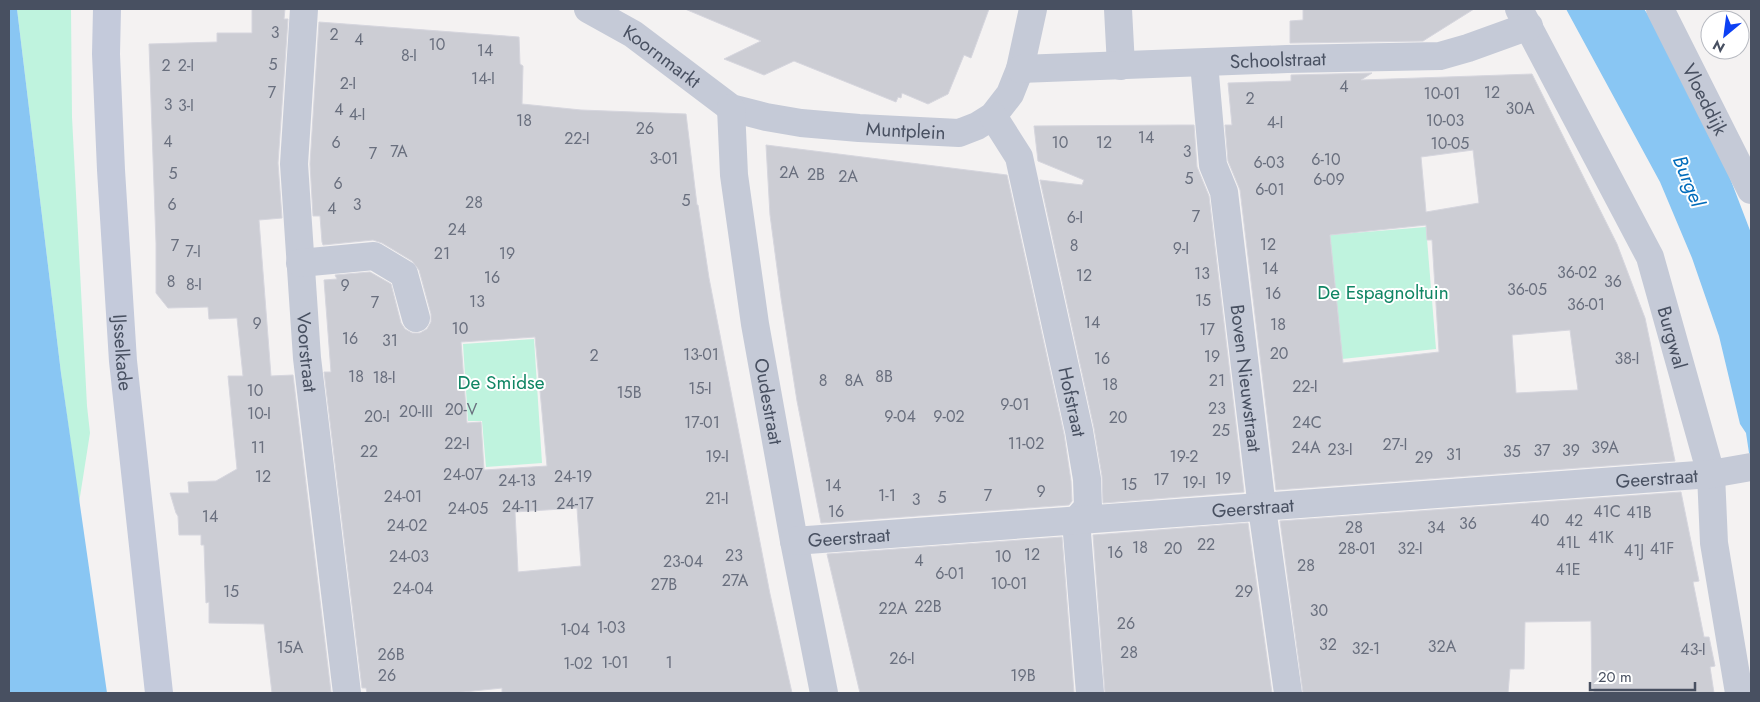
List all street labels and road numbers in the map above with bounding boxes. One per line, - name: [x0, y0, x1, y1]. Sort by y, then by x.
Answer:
- street label: Koornmarkt: [618, 18, 707, 95]
- street label: Schoolstraat: [1229, 45, 1327, 75]
- street label: Vloeddijk: [1676, 59, 1735, 140]
- street label: Muntplein: [865, 115, 946, 146]
- street label: Boven Nieuwstraat: [1224, 303, 1268, 454]
- street label: Burgwal: [1650, 303, 1694, 372]
- street label: Voorstraat: [290, 312, 324, 394]
- street label: IJsselkade: [106, 313, 139, 392]
- street label: Oudestraat: [747, 356, 789, 447]
- street label: Hofstraat: [1051, 364, 1093, 439]
- street label: Geerstraat: [1615, 462, 1699, 495]
- street label: Geerstraat: [1211, 491, 1295, 524]
- street label: Geerstraat: [807, 521, 891, 554]

